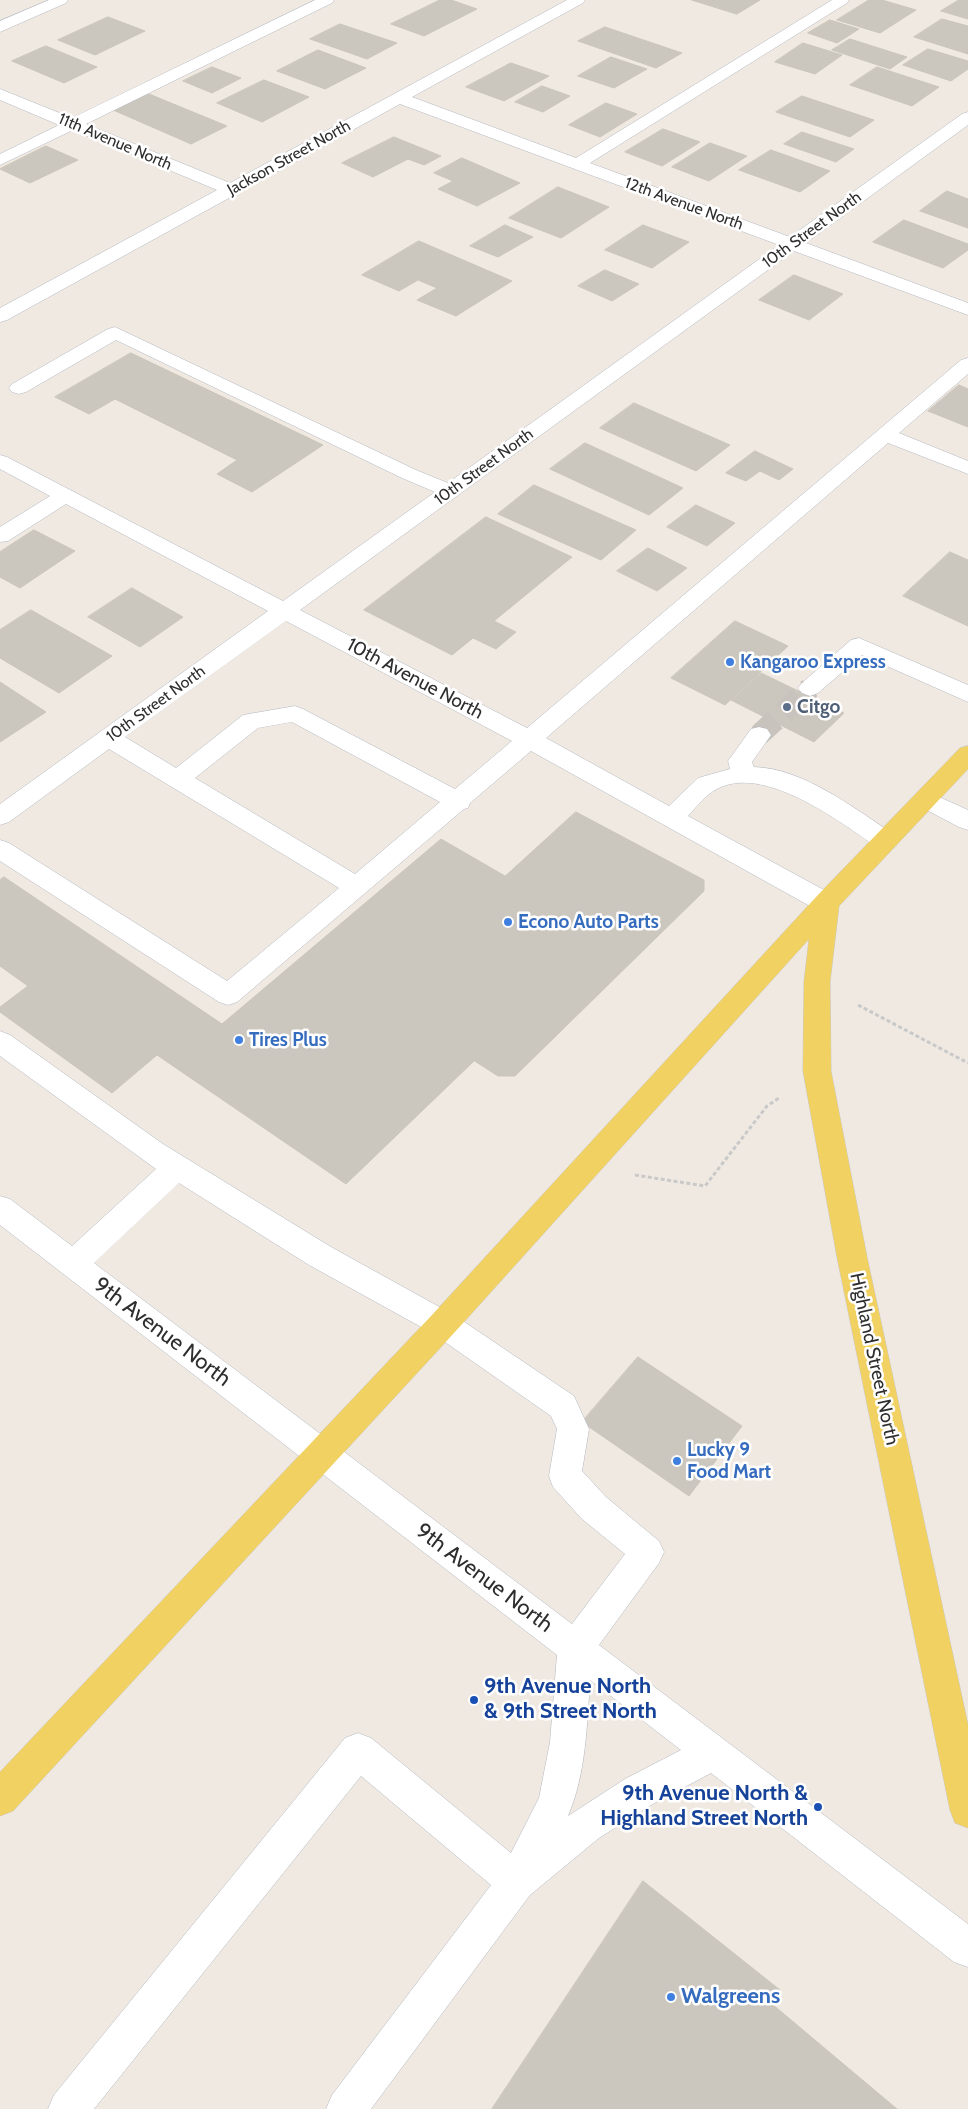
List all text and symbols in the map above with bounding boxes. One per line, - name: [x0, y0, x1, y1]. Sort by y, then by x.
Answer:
- street label: 11th Avenue North: [55, 109, 175, 175]
- street label: Jackson Street North: [224, 116, 354, 200]
- street label: 12th Avenue North: [622, 174, 746, 234]
- street label: 10th Street North: [759, 188, 865, 272]
- street label: 10th Street North: [431, 425, 537, 509]
- street label: 10th Avenue North: [343, 633, 487, 725]
- place label: Kangaroo Express: [740, 651, 886, 673]
- marker: Kangaroo Express: [724, 656, 736, 668]
- street label: 10th Street North: [103, 662, 209, 746]
- place label: Citgo: [797, 696, 840, 718]
- marker: Citgo: [781, 701, 793, 713]
- place label: Econo Auto Parts: [518, 911, 659, 933]
- marker: Econo Auto Parts: [502, 916, 514, 928]
- place label: Tires Plus: [249, 1029, 327, 1051]
- marker: Tires Plus: [233, 1034, 245, 1046]
- street label: Highland Street North: [845, 1271, 903, 1447]
- street label: 9th Avenue North: [88, 1272, 236, 1392]
- place label: Lucky 9 Food Mart: [687, 1439, 771, 1483]
- marker: Lucky 9 Food Mart: [671, 1455, 683, 1467]
- street label: 9th Avenue North: [410, 1518, 558, 1638]
- place label: 9th Avenue North & 9th Street North: [484, 1674, 657, 1725]
- marker: 9th Avenue North & 9th Street North: [468, 1694, 480, 1706]
- place label: 9th Avenue North & Highland Street North: [600, 1781, 808, 1832]
- marker: 9th Avenue North & Highland Street North: [812, 1801, 824, 1813]
- place label: Walgreens: [681, 1984, 780, 2010]
- marker: Walgreens: [665, 1991, 677, 2003]

